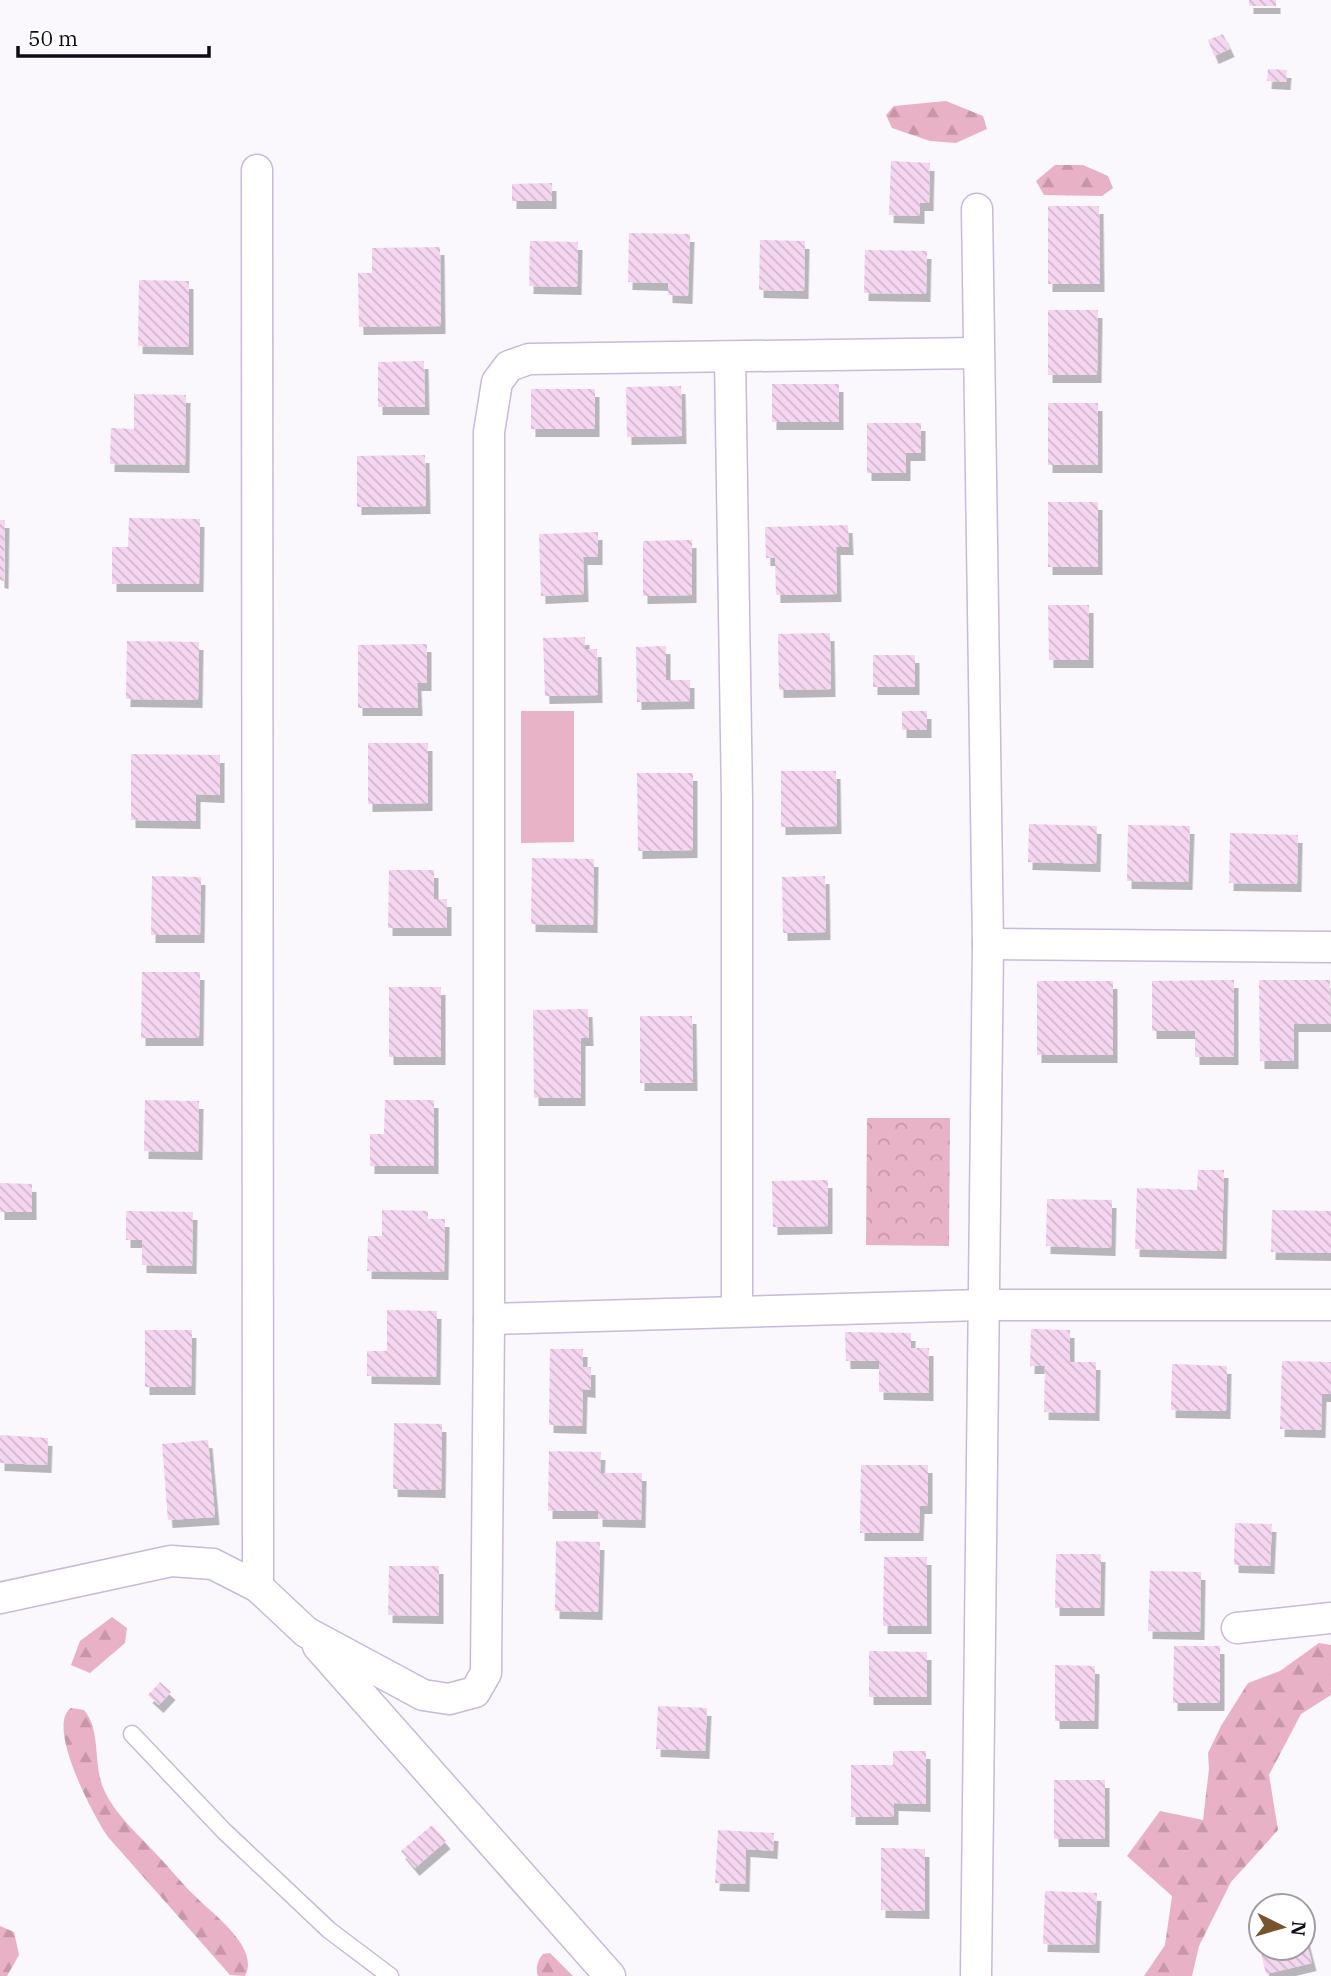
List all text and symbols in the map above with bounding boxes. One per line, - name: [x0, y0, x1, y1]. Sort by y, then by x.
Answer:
- scale bar: [18, 14, 208, 58]
- text: 50 m: [28, 24, 78, 52]
- north arrow: [1247, 1892, 1317, 1962]
- text: N: [1286, 1920, 1312, 1937]

